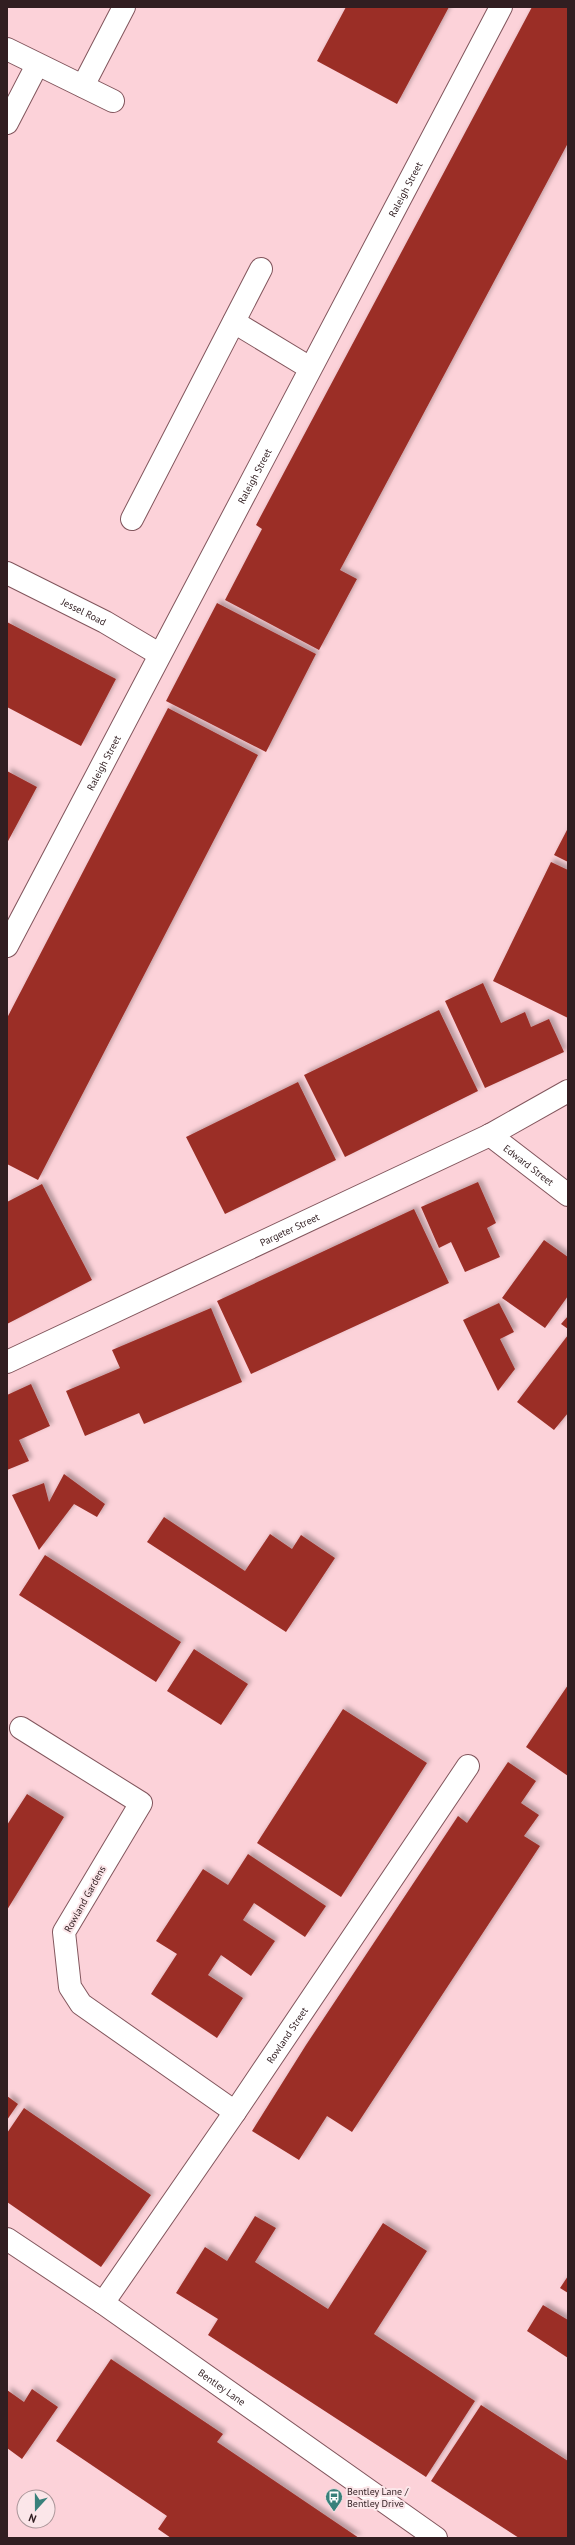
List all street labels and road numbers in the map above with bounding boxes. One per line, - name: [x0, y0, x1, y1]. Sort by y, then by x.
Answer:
- street label: Raleigh Street: [385, 159, 425, 219]
- street label: Raleigh Street: [234, 446, 274, 506]
- street label: Jessel Road: [58, 594, 108, 628]
- street label: Raleigh Street: [84, 732, 124, 793]
- street label: Edward Street: [501, 1141, 557, 1189]
- street label: Pargeter Street: [258, 1210, 322, 1249]
- street label: Rowland Gardens: [61, 1863, 109, 1935]
- street label: Rowland Street: [263, 2004, 311, 2066]
- street label: Bentley Lane: [196, 2366, 248, 2408]

